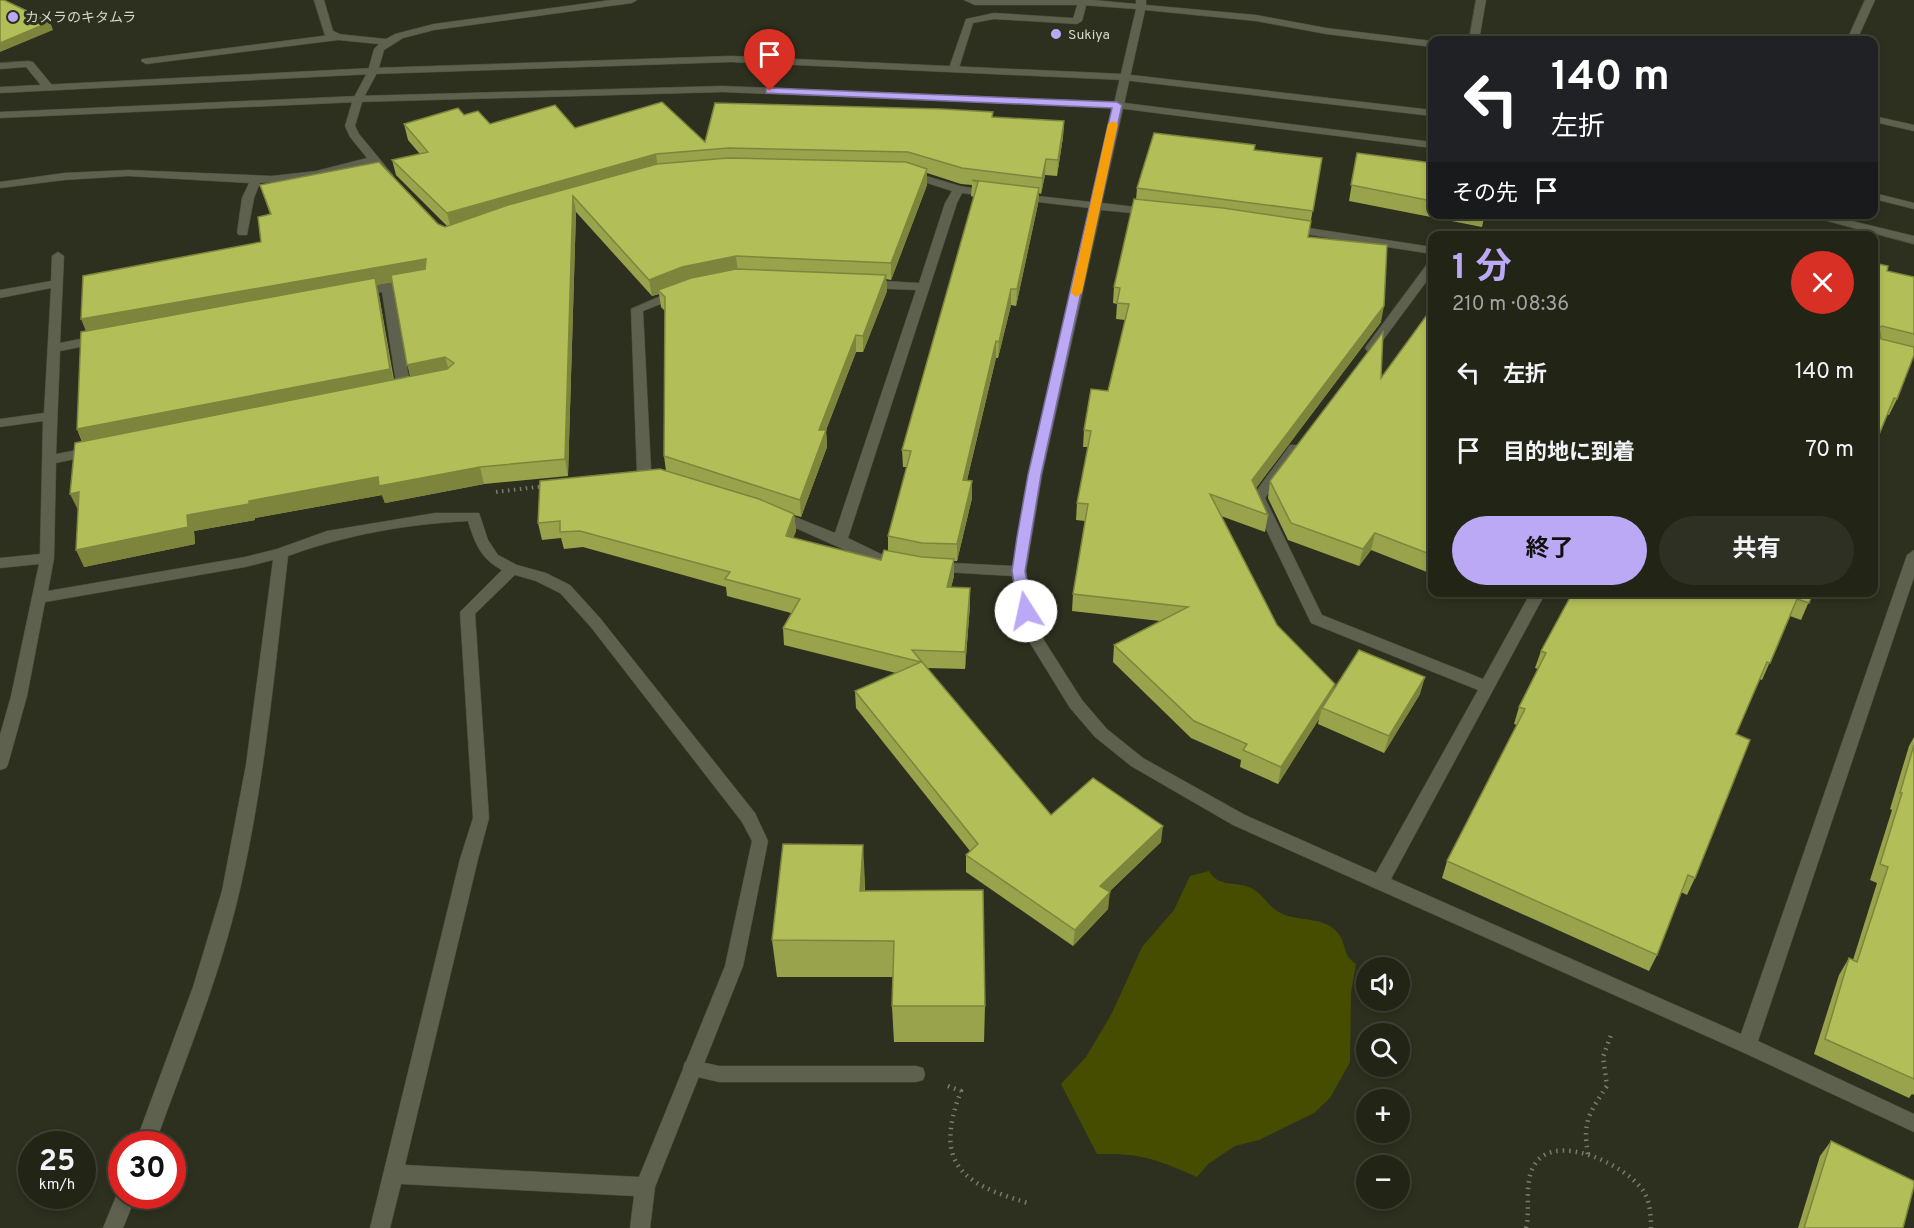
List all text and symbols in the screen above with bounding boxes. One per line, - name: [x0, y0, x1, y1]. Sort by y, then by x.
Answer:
- marker: カメラのキタムラ: [6, 10, 20, 24]
- place label: カメラのキタムラ: [25, 10, 136, 27]
- marker: Sukiya: [1049, 27, 1063, 41]
- place label: Sukiya: [1068, 27, 1110, 44]
- pin: [744, 29, 795, 91]
- icon: arrive: [753, 38, 786, 71]
- text: 140 m: [1551, 52, 1670, 105]
- icon: left: [1452, 60, 1530, 138]
- text: 左折: [1551, 111, 1605, 145]
- icon: arrive: [1530, 174, 1563, 207]
- text: その先: [1452, 181, 1518, 208]
- text: 1 分: [1452, 246, 1511, 292]
- button: close: [1791, 251, 1854, 314]
- text: 210 m · 08:36: [1452, 292, 1569, 318]
- icon: left: [1452, 356, 1485, 389]
- text: 140 m: [1795, 359, 1854, 386]
- text: 左折: [1503, 362, 1547, 389]
- icon: arrive: [1452, 434, 1485, 467]
- text: 70 m: [1805, 437, 1854, 464]
- text: 目的地に到着: [1503, 440, 1635, 467]
- button: 終了: [1452, 516, 1647, 585]
- button: 共有: [1659, 516, 1854, 585]
- position arrow: [994, 579, 1058, 643]
- map controls: [1356, 957, 1410, 1209]
- button: sound: [1356, 957, 1410, 1011]
- button: search: [1356, 1023, 1410, 1077]
- button: +: [1356, 1089, 1410, 1143]
- speed limit sign: 30: [108, 1131, 186, 1209]
- text: 25: [39, 1144, 75, 1181]
- button: −: [1356, 1155, 1410, 1209]
- text: km/h: [39, 1176, 75, 1195]

